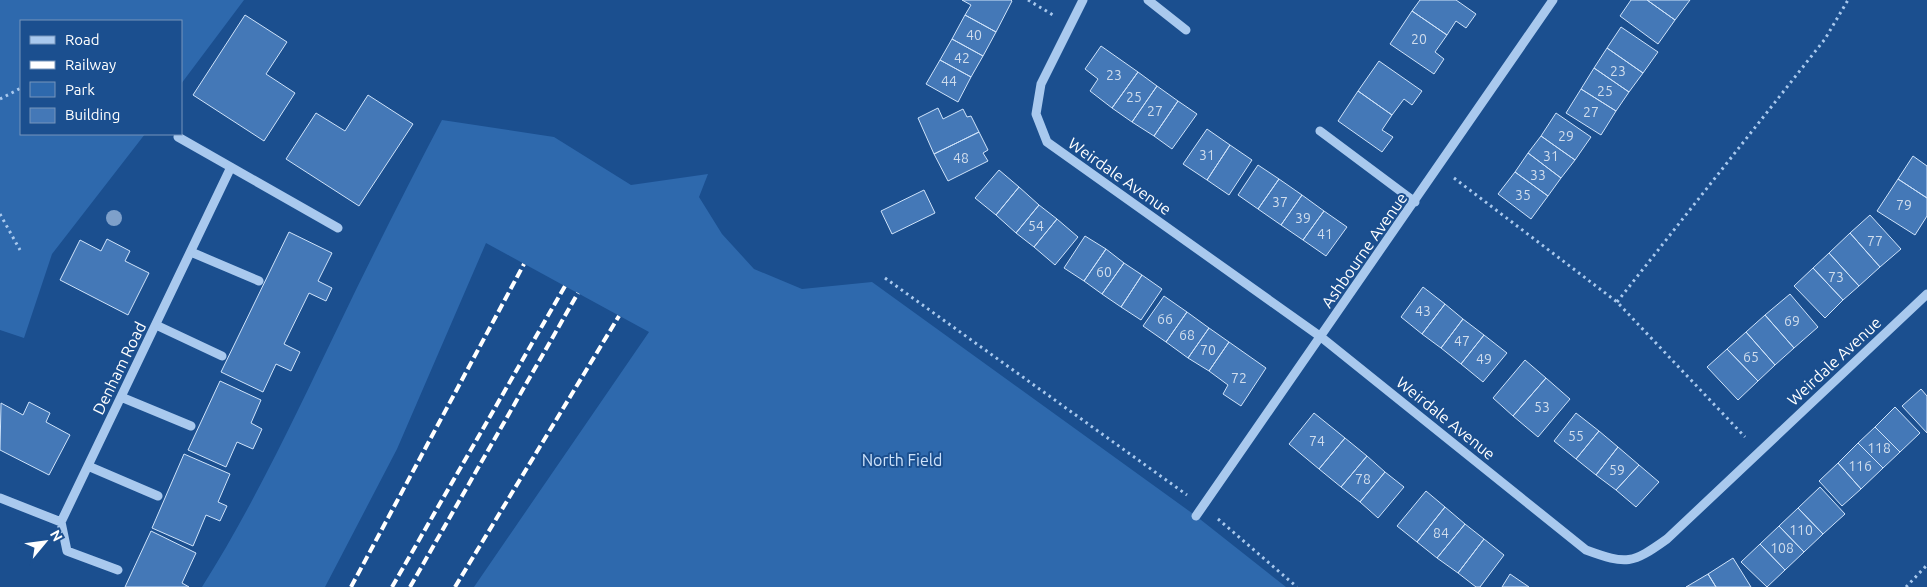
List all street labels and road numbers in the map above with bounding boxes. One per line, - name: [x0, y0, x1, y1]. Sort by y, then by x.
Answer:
- street label: Weirdale Avenue: [1065, 134, 1175, 218]
- street label: Ashbourne Avenue: [1318, 189, 1410, 311]
- street label: Weirdale Avenue: [1783, 313, 1885, 409]
- street label: Denham Road: [89, 319, 149, 417]
- street label: Weirdale Avenue: [1393, 373, 1499, 463]

